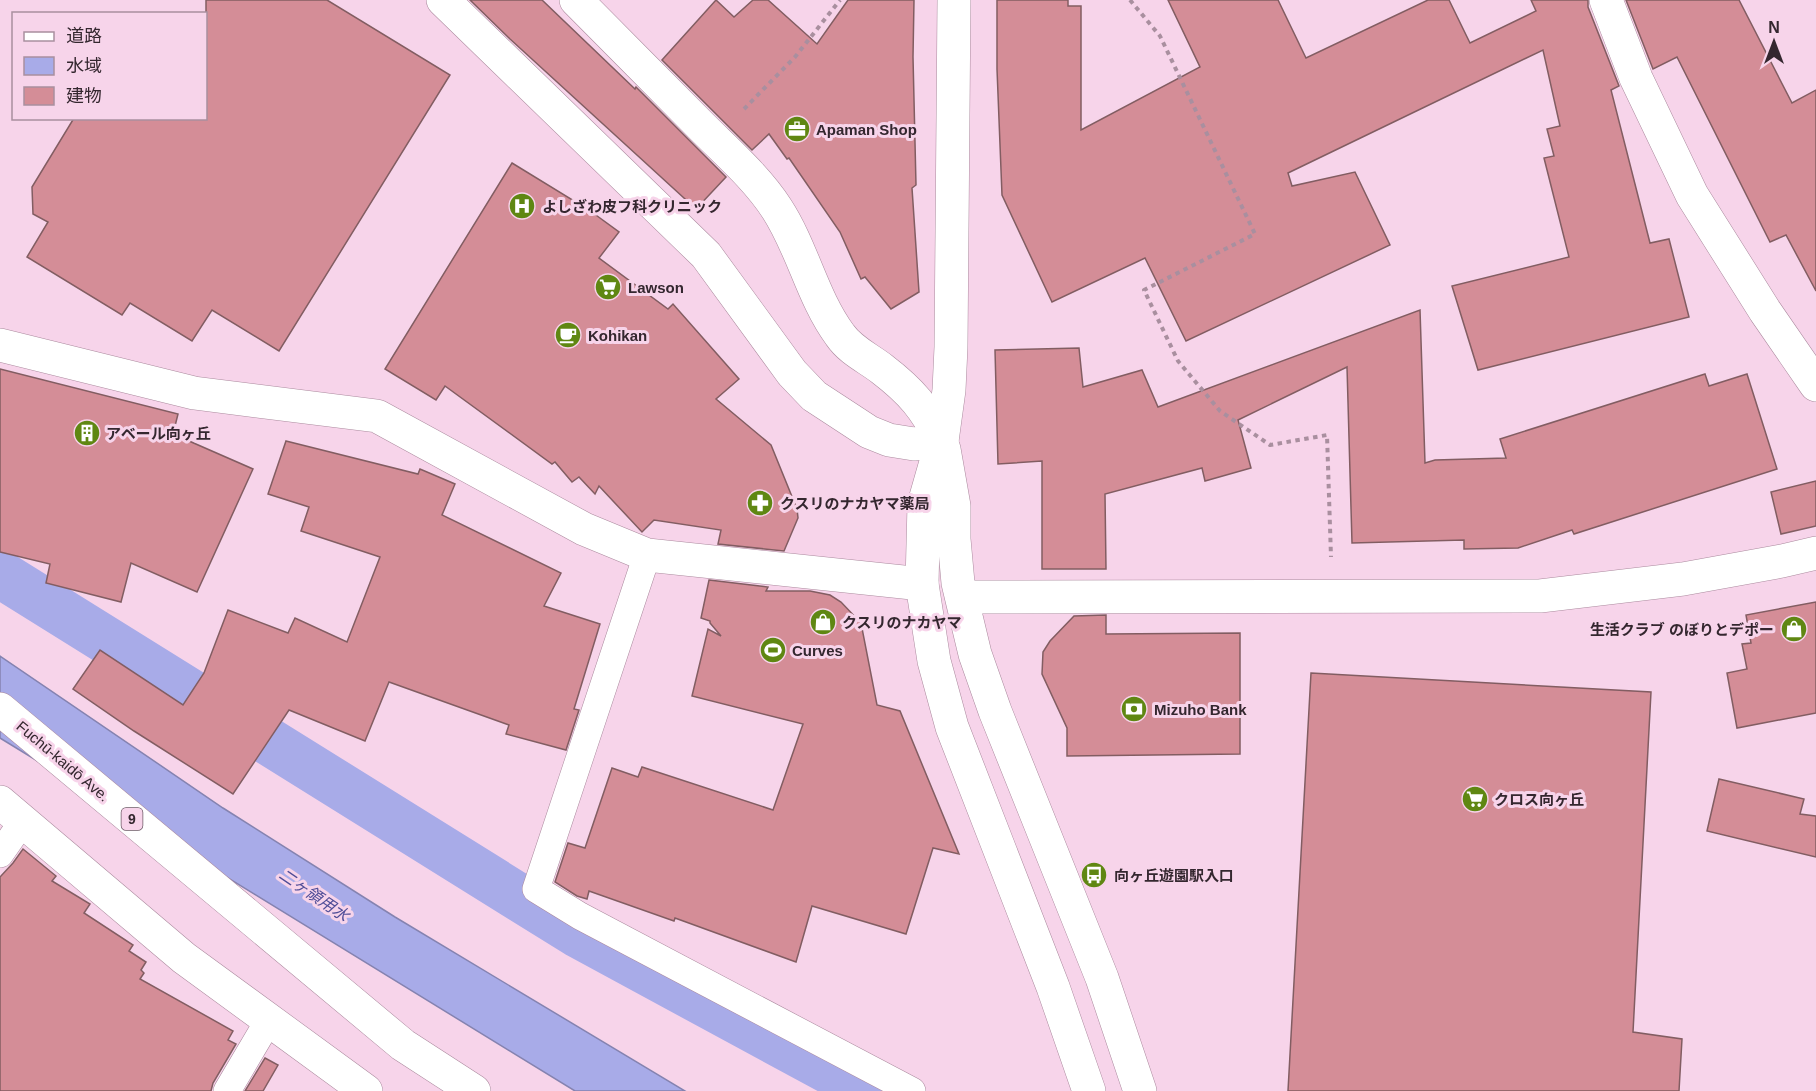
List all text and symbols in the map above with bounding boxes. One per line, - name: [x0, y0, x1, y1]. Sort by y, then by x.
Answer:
- legend: [12, 12, 207, 120]
- north arrow: [1744, 12, 1804, 72]
- text: N: [1768, 19, 1780, 36]
- text: 道路: [66, 26, 102, 46]
- text: 水域: [66, 56, 102, 76]
- text: 建物: [66, 86, 102, 106]
- office icon: Apaman Shop: [782, 114, 812, 144]
- place label: Apaman Shop: [816, 121, 917, 138]
- hospital icon: よしざわ皮フ科クリニック: [507, 191, 537, 221]
- place label: よしざわ皮フ科クリニック: [542, 198, 722, 215]
- supermarket icon: Lawson: [593, 272, 623, 302]
- place label: Lawson: [628, 279, 684, 296]
- cafe icon: Kohikan: [553, 320, 583, 350]
- place label: Kohikan: [588, 327, 647, 344]
- building icon: アベール向ヶ丘: [72, 418, 102, 448]
- place label: アベール向ヶ丘: [106, 425, 211, 442]
- pharmacy icon: クスリのナカヤマ薬局: [745, 488, 775, 518]
- place label: クスリのナカヤマ薬局: [780, 495, 930, 512]
- shop icon: クスリのナカヤマ: [808, 607, 838, 637]
- place label: クスリのナカヤマ: [842, 614, 962, 631]
- shop icon: 生活クラブ のぼりとデポー: [1779, 614, 1809, 644]
- place label: 生活クラブ のぼりとデポー: [1590, 621, 1774, 638]
- sports icon: Curves: [758, 635, 788, 665]
- place label: Curves: [792, 642, 843, 659]
- bank icon: Mizuho Bank: [1119, 694, 1149, 724]
- place label: Mizuho Bank: [1154, 701, 1247, 718]
- street label: Fuchū-kaidō Ave.: [13, 717, 113, 805]
- supermarket icon: クロス向ヶ丘: [1460, 784, 1490, 814]
- place label: クロス向ヶ丘: [1494, 791, 1584, 808]
- road number: 9: [122, 808, 142, 830]
- bus stop icon: 向ヶ丘遊園駅入口: [1079, 860, 1109, 890]
- water label: 二ヶ領用水: [276, 866, 354, 926]
- place label: 向ヶ丘遊園駅入口: [1114, 867, 1234, 884]

